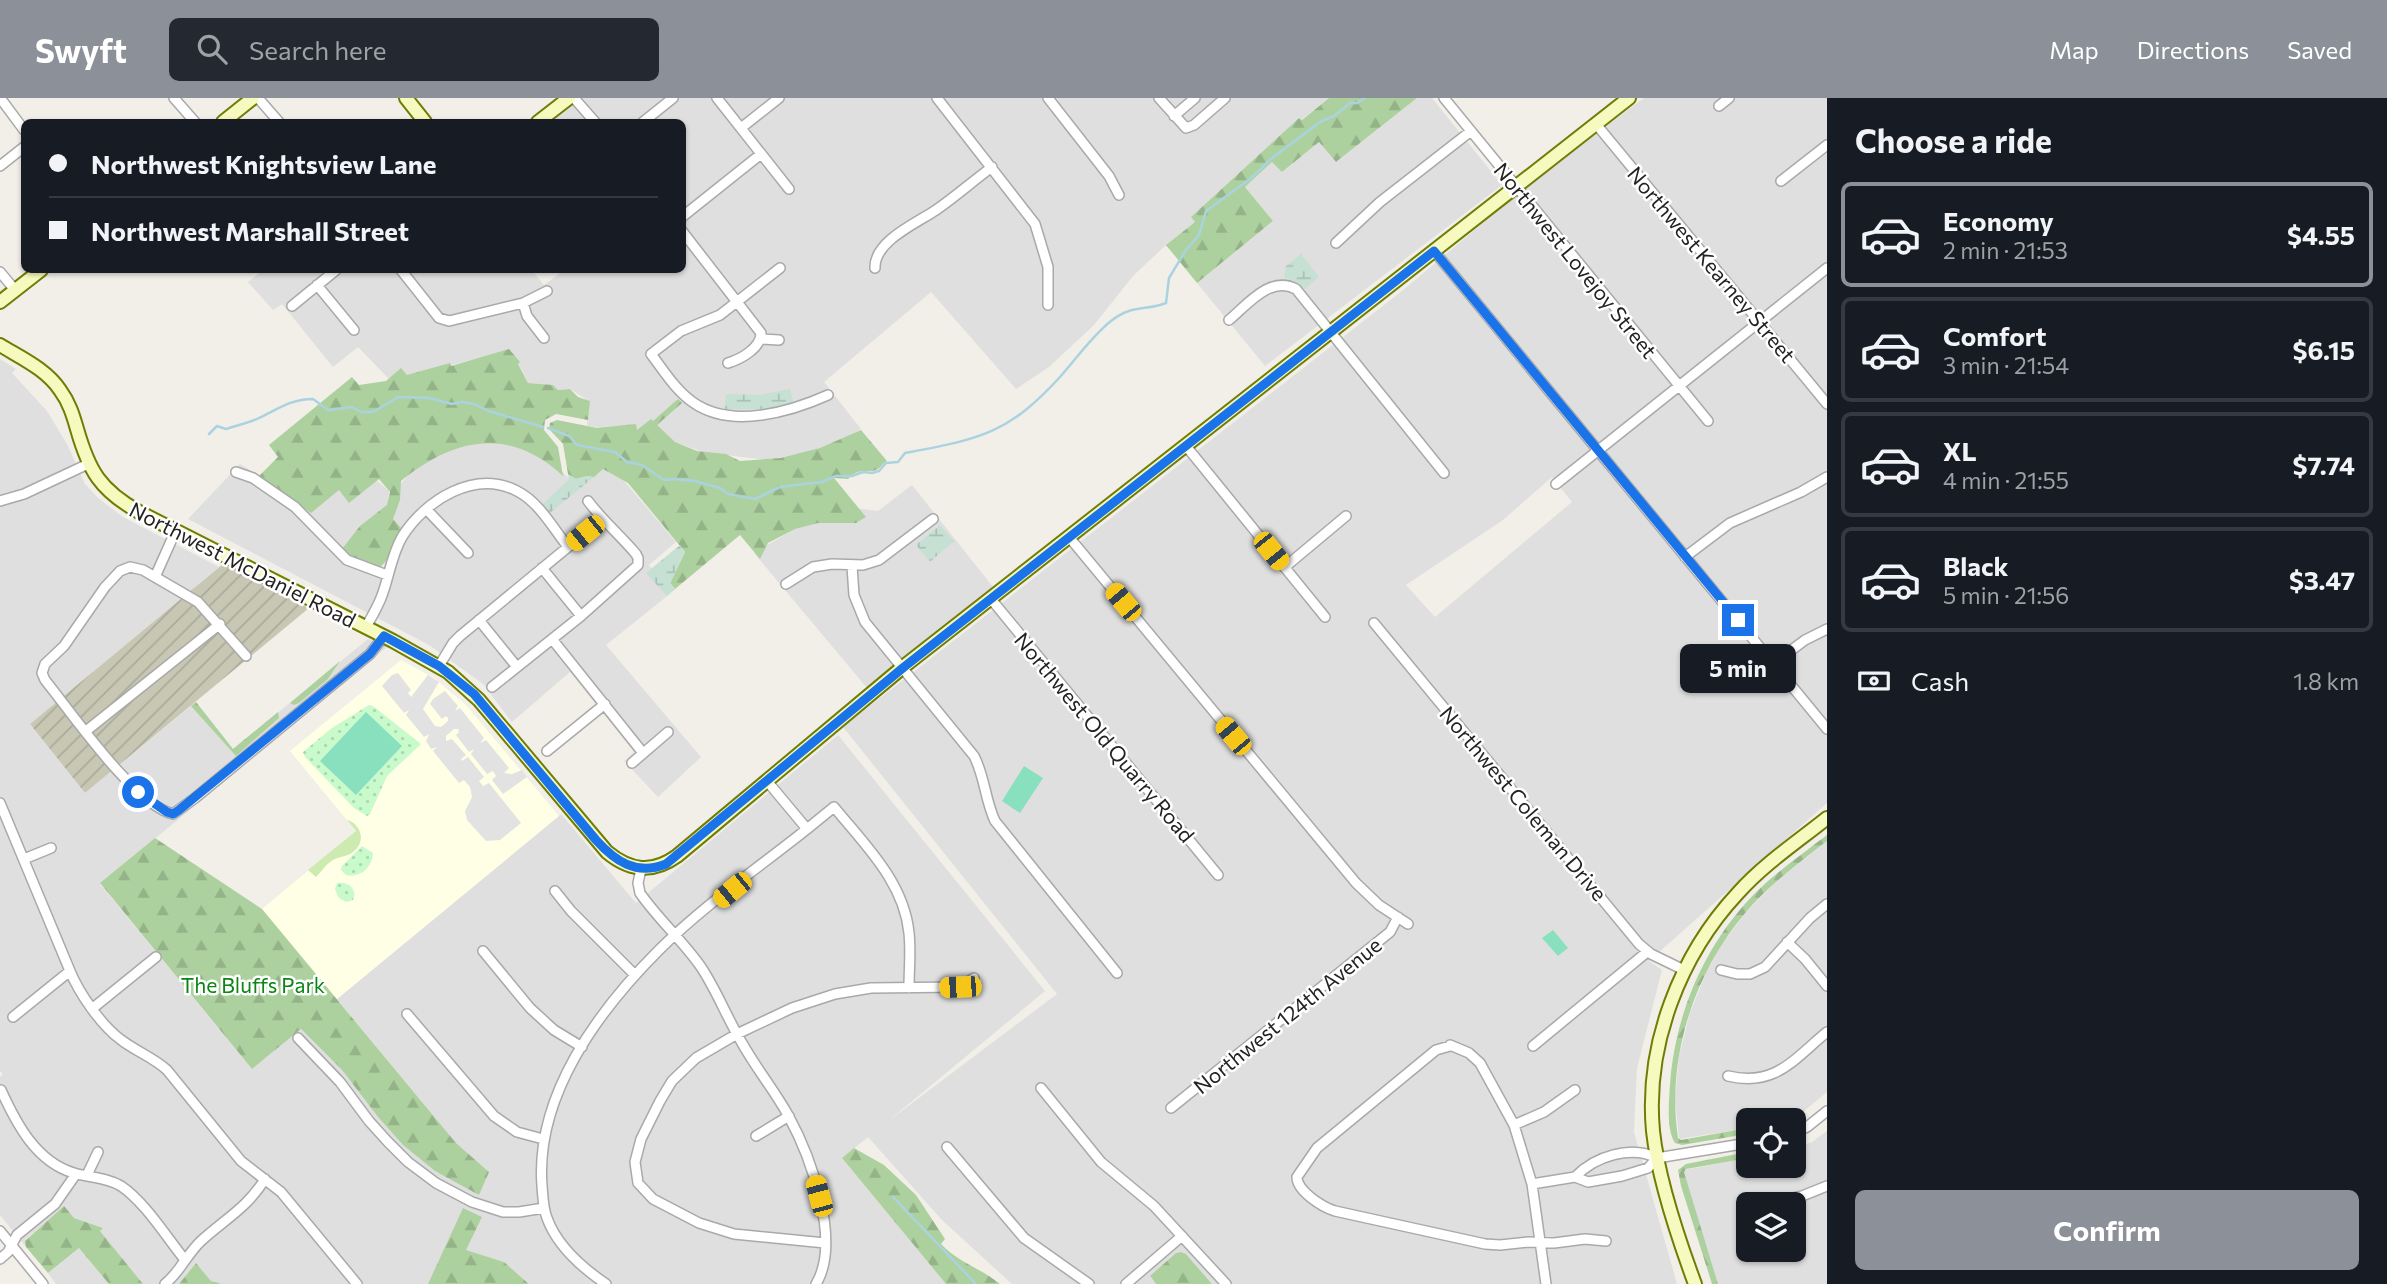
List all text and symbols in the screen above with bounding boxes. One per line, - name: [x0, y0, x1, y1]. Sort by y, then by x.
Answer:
- search box: [169, 18, 659, 81]
- text: Swyft: [35, 29, 127, 70]
- icon: search: [193, 30, 231, 68]
- text: Search here: [249, 34, 386, 65]
- text: Map: [2049, 35, 2099, 64]
- text: Directions: [2137, 35, 2249, 64]
- text: Saved: [2287, 35, 2352, 64]
- text: Choose a ride: [1855, 120, 2052, 160]
- text: Northwest Knightsview Lane: [91, 148, 436, 179]
- street label: Northwest Lovejoy Street: [1489, 157, 1663, 363]
- street label: Northwest Kearney Street: [1623, 161, 1801, 367]
- icon: car: [1859, 203, 1922, 266]
- text: Economy: [1943, 205, 2054, 236]
- text: Northwest Marshall Street: [91, 215, 409, 246]
- text: $4.55: [2287, 219, 2355, 250]
- text: 2 min · 21:53: [1943, 236, 2068, 264]
- icon: car: [1859, 318, 1922, 381]
- text: Comfort: [1943, 320, 2046, 351]
- text: $6.15: [2292, 334, 2355, 365]
- text: 3 min · 21:54: [1943, 351, 2069, 379]
- icon: car: [1859, 433, 1922, 496]
- text: XL: [1943, 435, 1977, 466]
- text: $7.74: [2293, 449, 2355, 480]
- text: 4 min · 21:55: [1943, 466, 2069, 494]
- street label: Northwest McDaniel Road: [126, 496, 360, 632]
- car: [563, 512, 608, 554]
- car: [1250, 528, 1293, 574]
- icon: car: [1859, 548, 1922, 611]
- text: Black: [1943, 550, 2009, 581]
- text: $3.47: [2289, 564, 2355, 595]
- car: [1102, 579, 1145, 625]
- text: 5 min · 21:56: [1943, 581, 2069, 609]
- route end: [1722, 604, 1754, 636]
- street label: Northwest Old Quarry Road: [1010, 627, 1200, 847]
- callout: 5 min: [1680, 644, 1796, 694]
- text: 5 min: [1709, 654, 1767, 682]
- icon: cash: [1855, 662, 1893, 700]
- text: Cash: [1911, 665, 1969, 696]
- text: 1.8 km: [2293, 667, 2359, 695]
- street label: Northwest Coleman Drive: [1435, 701, 1613, 905]
- car: [1212, 713, 1255, 759]
- route start: [122, 776, 154, 808]
- car: [710, 869, 755, 911]
- street label: Northwest 124th Avenue: [1188, 932, 1386, 1098]
- park label: The Bluffs Park: [181, 972, 325, 997]
- car: [939, 976, 982, 998]
- map controls: [1736, 1108, 1806, 1262]
- button: locate: [1736, 1108, 1806, 1178]
- car: [804, 1173, 835, 1219]
- button: Confirm: [1855, 1190, 2359, 1270]
- button: layers: [1736, 1192, 1806, 1262]

